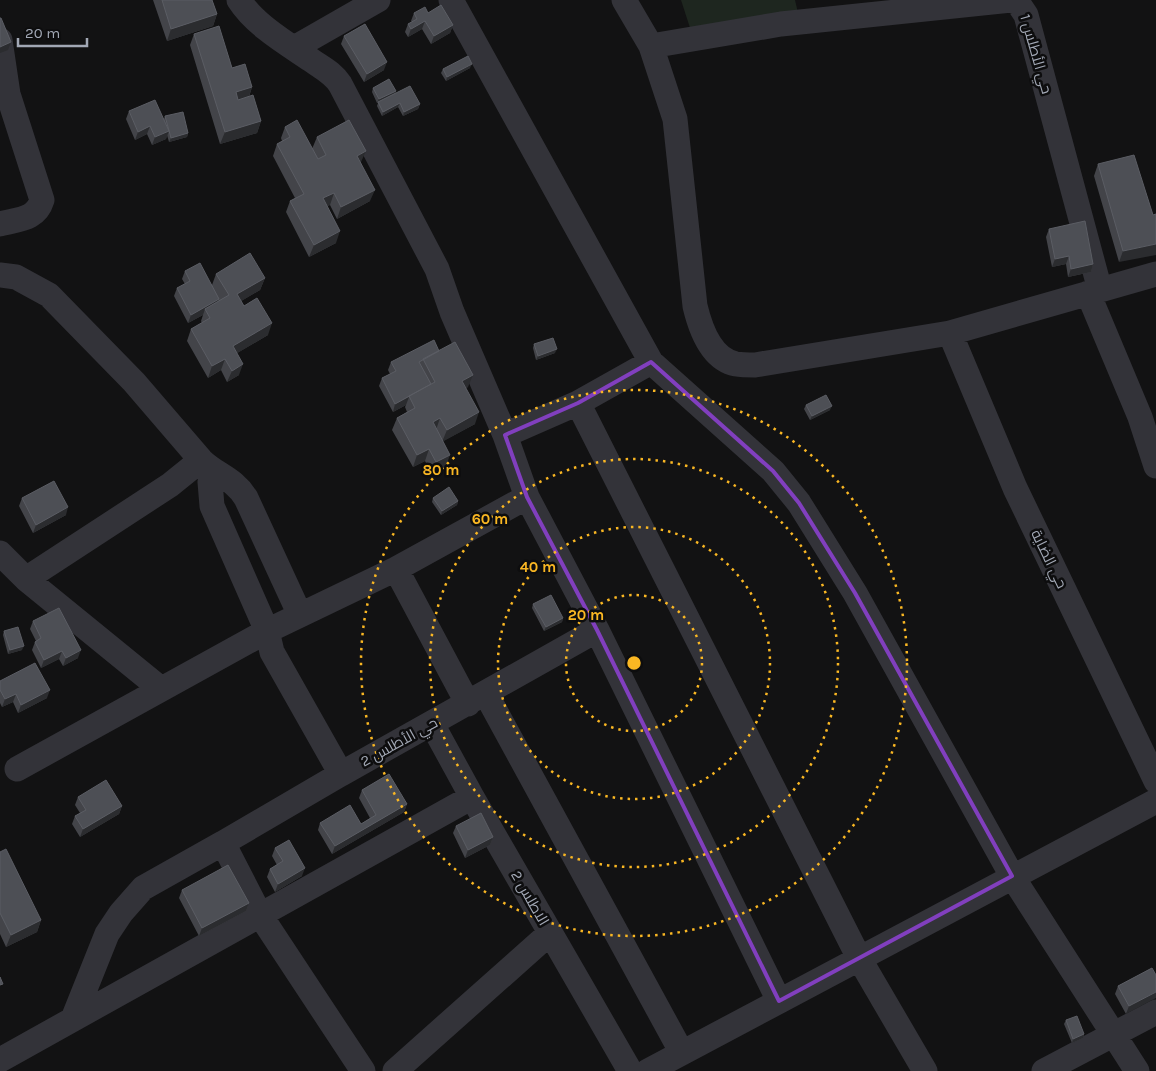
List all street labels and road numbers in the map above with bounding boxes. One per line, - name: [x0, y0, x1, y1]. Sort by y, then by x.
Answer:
- street label: حي الأطلس 1: [1013, 12, 1056, 97]
- street label: حي الضاية: [1024, 527, 1071, 593]
- street label: حي الأطلس 2: [357, 713, 442, 773]
- street label: الاطلس 2: [506, 867, 553, 929]

